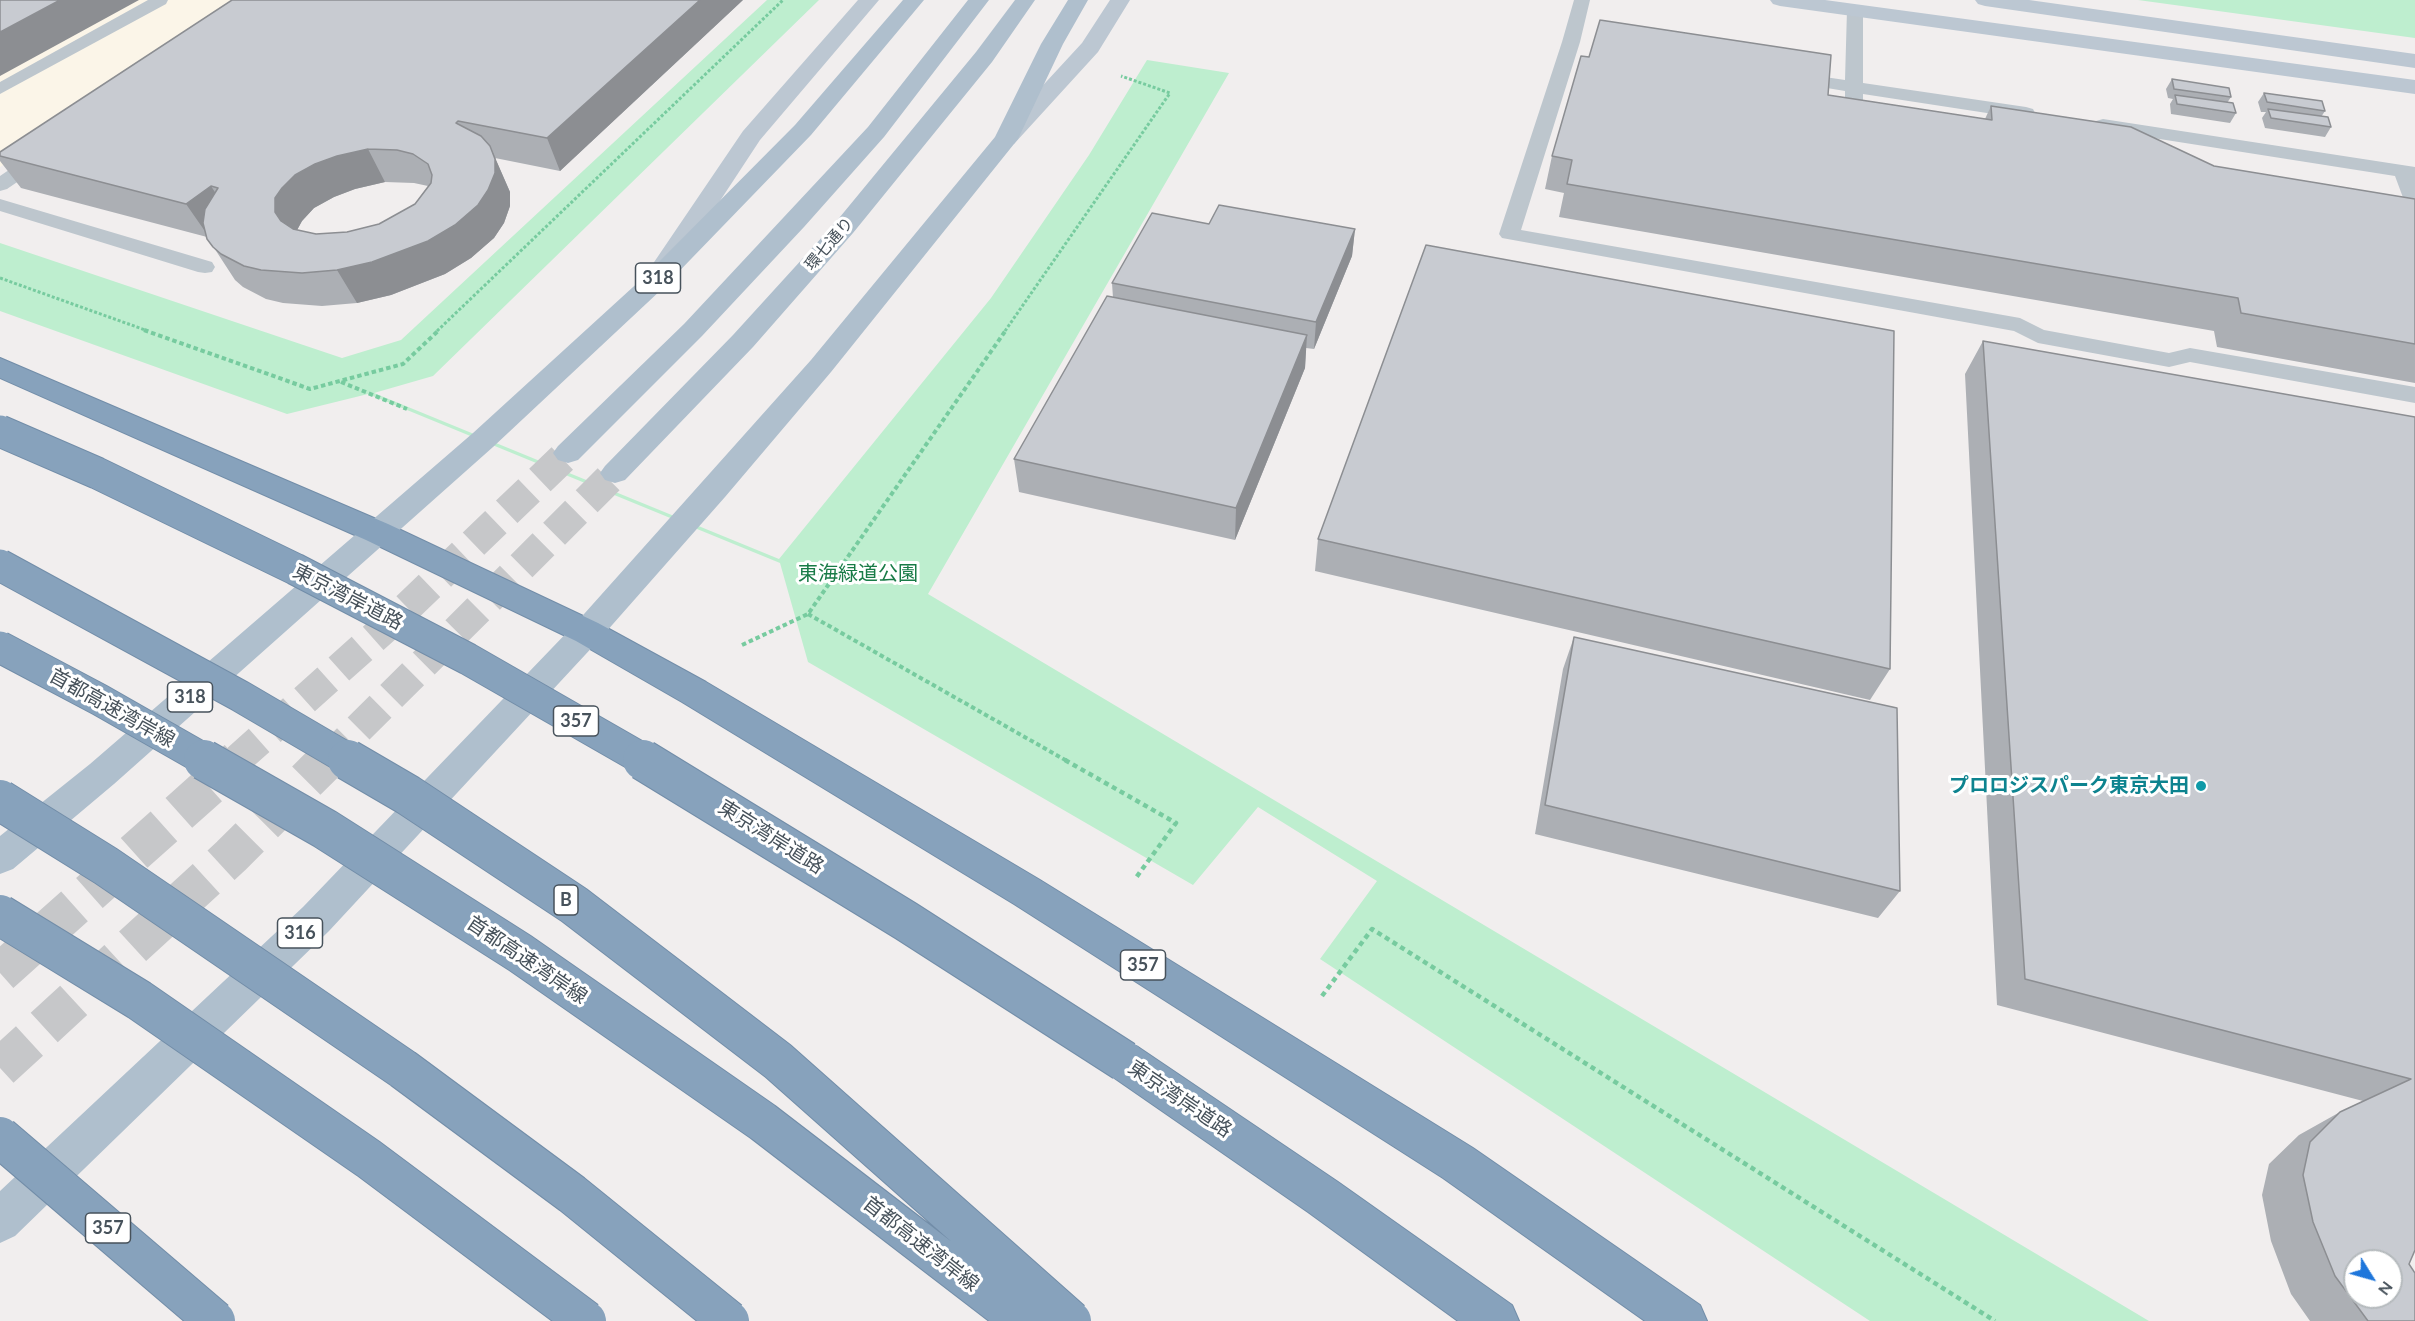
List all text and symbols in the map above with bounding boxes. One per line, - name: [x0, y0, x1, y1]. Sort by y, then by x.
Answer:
- street label: 環七通り: [801, 214, 857, 274]
- road number: 318: [636, 263, 680, 293]
- street label: 東京湾岸道路: [289, 559, 407, 635]
- park label: 東海緑道公園: [798, 562, 918, 586]
- street label: 首都高速湾岸線: [45, 664, 179, 752]
- road number: 318: [168, 682, 213, 712]
- road number: 357: [554, 706, 598, 736]
- place label: プロロジスパーク東京大田: [1949, 774, 2189, 798]
- marker: プロロジスパーク東京大田: [2194, 779, 2208, 793]
- street label: 東京湾岸道路: [714, 795, 828, 879]
- road number: B: [554, 885, 578, 915]
- street label: 首都高速湾岸線: [462, 911, 592, 1009]
- road number: 316: [278, 918, 322, 948]
- road number: 357: [1120, 950, 1166, 980]
- street label: 東京湾岸道路: [1124, 1056, 1236, 1142]
- street label: 首都高速湾岸線: [858, 1191, 984, 1297]
- road number: 357: [86, 1213, 130, 1243]
- north arrow: [2343, 1249, 2403, 1309]
- text: N: [2375, 1278, 2397, 1300]

